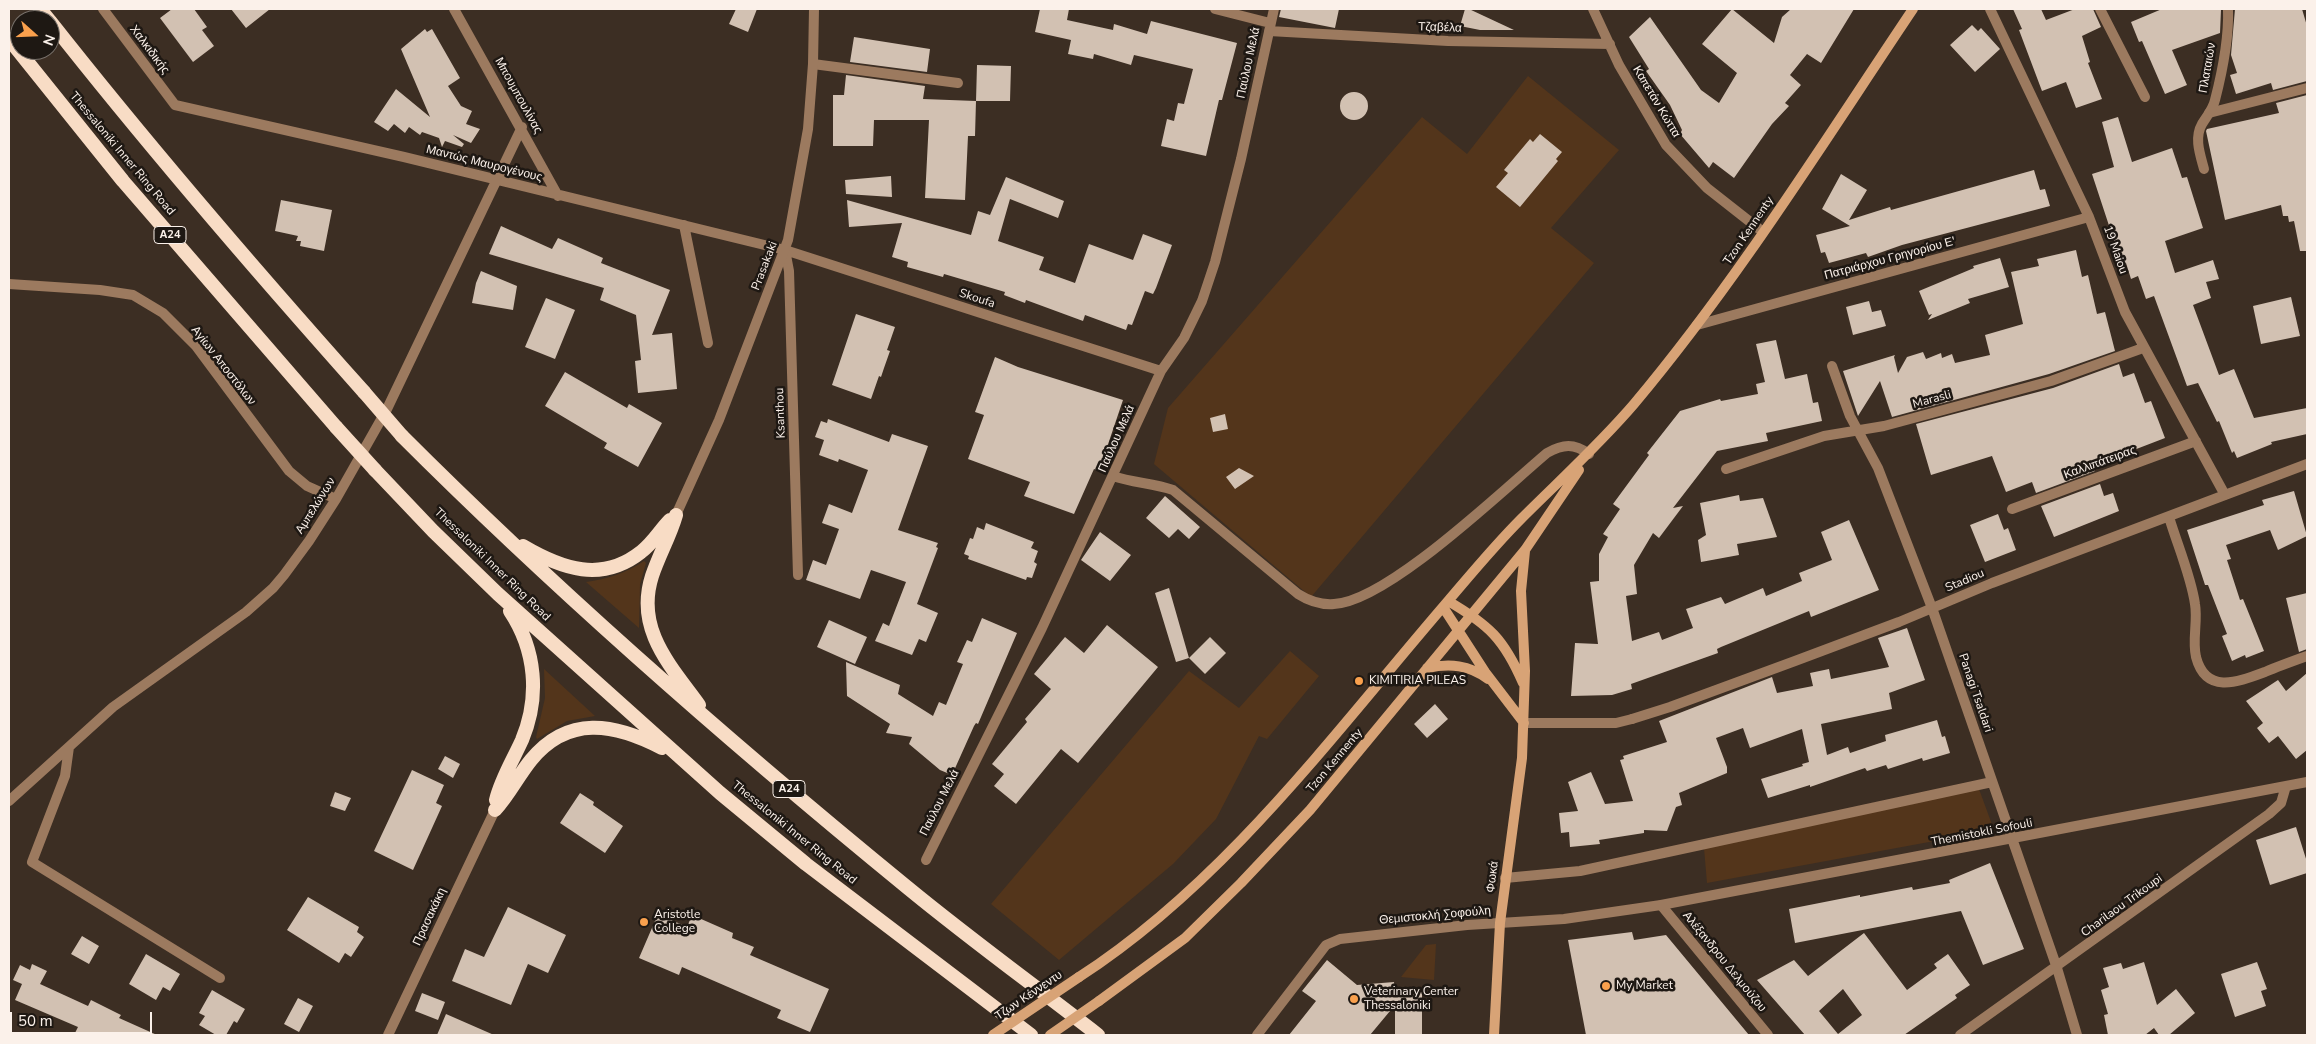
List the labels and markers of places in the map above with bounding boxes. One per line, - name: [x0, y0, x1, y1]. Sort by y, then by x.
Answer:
- place label: KIMITIRIA PILEAS: [1369, 674, 1466, 688]
- marker: KIMITIRIA PILEAS: [1353, 675, 1365, 687]
- place label: Aristotle College: [654, 908, 700, 936]
- marker: Aristotle College: [638, 916, 650, 928]
- place label: My Market: [1616, 979, 1673, 993]
- marker: My Market: [1600, 980, 1612, 992]
- place label: Veterinary Center Thessaloniki: [1364, 985, 1458, 1013]
- marker: Veterinary Center Thessaloniki: [1348, 993, 1360, 1005]

